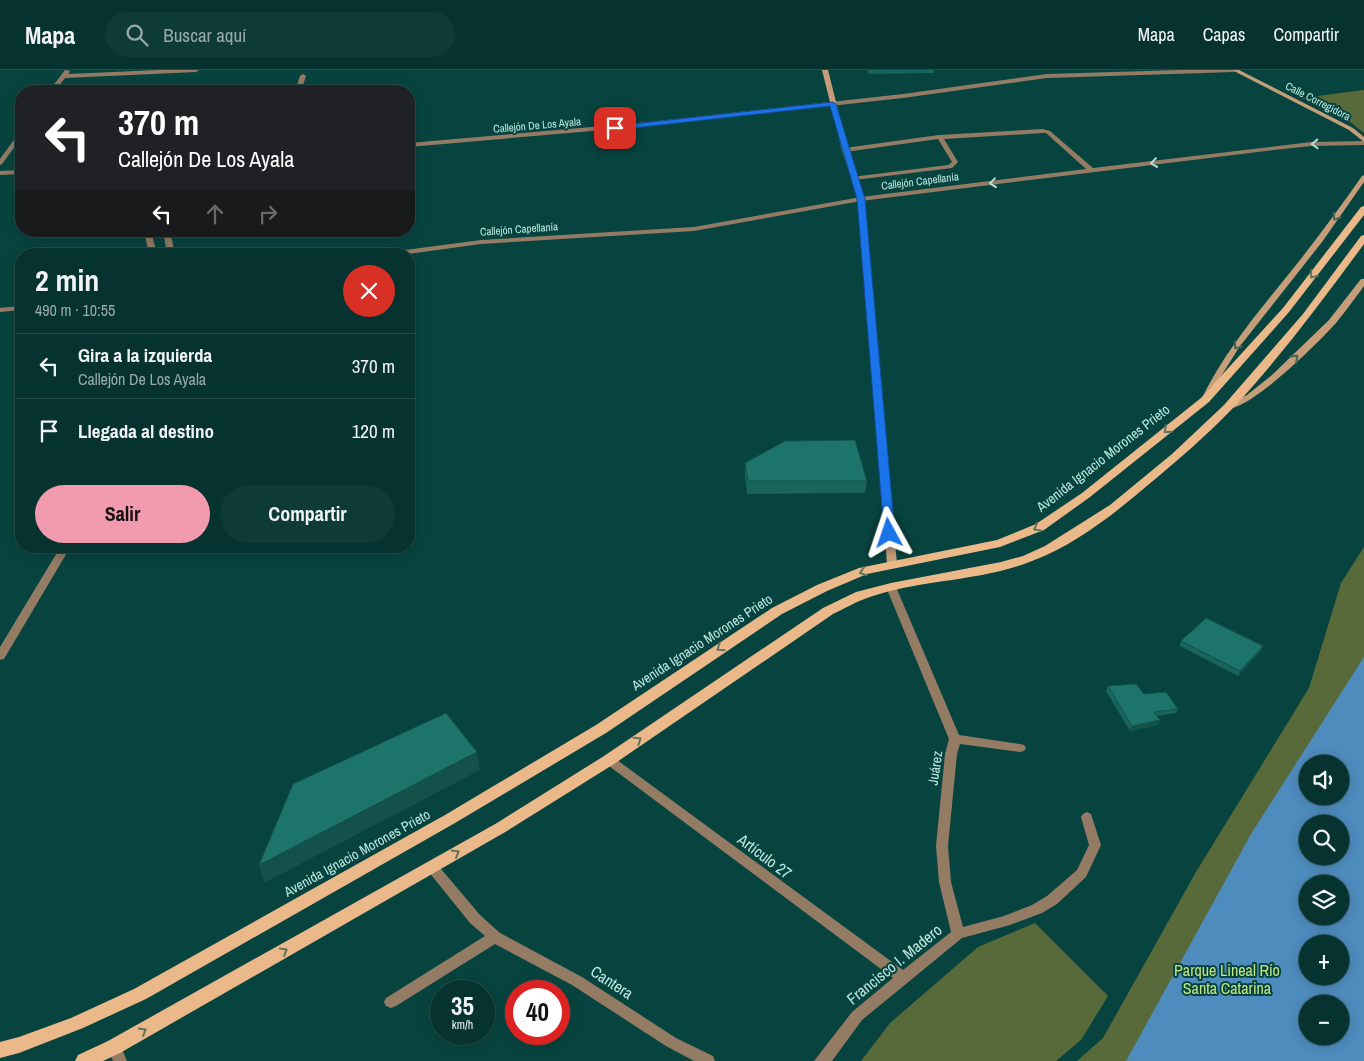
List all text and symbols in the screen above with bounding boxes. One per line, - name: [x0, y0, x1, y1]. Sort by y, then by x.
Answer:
- search box: [105, 12, 455, 57]
- text: Mapa: [25, 19, 75, 51]
- icon: search: [123, 21, 151, 49]
- text: Buscar aquí: [163, 22, 246, 48]
- text: Mapa: [1138, 22, 1175, 47]
- text: Capas: [1203, 22, 1245, 47]
- text: Compartir: [1273, 22, 1339, 47]
- street label: Calle Corregidora: [1283, 79, 1353, 123]
- text: 370 m: [118, 99, 199, 146]
- icon: left: [35, 105, 100, 170]
- pin: [594, 107, 636, 149]
- street label: Callejón De Los Ayala: [493, 114, 581, 136]
- icon: arrive: [601, 114, 629, 142]
- one-way arrow: [1311, 139, 1319, 150]
- text: Callejón De Los Ayala: [118, 144, 294, 174]
- one-way arrow: [1150, 157, 1158, 168]
- street label: Callejón Capellanía: [880, 169, 960, 193]
- one-way arrow: [988, 177, 996, 188]
- icon: left: [148, 200, 176, 228]
- icon: ahead: [201, 200, 229, 228]
- icon: right: [254, 200, 282, 228]
- one-way arrow: [1333, 212, 1343, 221]
- street label: Callejón Capellanía: [479, 219, 559, 239]
- text: 2 min: [35, 260, 99, 300]
- button: close: [343, 265, 395, 317]
- one-way arrow: [1311, 269, 1319, 278]
- text: 490 m · 10:55: [35, 299, 115, 321]
- one-way arrow: [1235, 340, 1243, 349]
- text: Gira a la izquierda: [78, 342, 212, 368]
- icon: left: [35, 352, 63, 380]
- text: 370 m: [352, 353, 395, 379]
- one-way arrow: [1290, 355, 1299, 364]
- text: Callejón De Los Ayala: [78, 368, 206, 390]
- street label: Avenida Ignacio Morones Prieto: [1032, 400, 1173, 516]
- icon: arrive: [35, 417, 63, 445]
- text: Llegada al destino: [78, 418, 214, 444]
- text: 120 m: [352, 418, 395, 444]
- one-way arrow: [1164, 425, 1173, 433]
- button: Salir: [35, 485, 210, 543]
- button: Compartir: [220, 485, 395, 543]
- position arrow: [862, 506, 914, 558]
- one-way arrow: [1033, 521, 1042, 531]
- one-way arrow: [860, 566, 868, 576]
- street label: Avenida Ignacio Morones Prieto: [627, 590, 776, 695]
- one-way arrow: [717, 642, 726, 651]
- one-way arrow: [632, 737, 642, 746]
- street label: Juárez: [924, 749, 946, 786]
- map controls: [1299, 755, 1349, 1045]
- button: sound: [1299, 755, 1349, 805]
- street label: Avenida Ignacio Morones Prieto: [280, 805, 433, 901]
- button: search: [1299, 815, 1349, 865]
- street label: Artículo 27: [733, 828, 797, 884]
- one-way arrow: [450, 850, 459, 860]
- button: layers: [1299, 875, 1349, 925]
- street label: Francisco I. Madero: [842, 919, 946, 1009]
- button: +: [1299, 935, 1349, 985]
- one-way arrow: [279, 947, 288, 957]
- park label: Parque Lineal Río Santa Catarina: [1174, 959, 1280, 999]
- street label: Cantera: [586, 960, 638, 1004]
- speed limit sign: 40: [505, 980, 570, 1045]
- text: 35: [451, 989, 474, 1023]
- button: −: [1299, 995, 1349, 1045]
- text: km/h: [452, 1017, 473, 1033]
- one-way arrow: [137, 1027, 146, 1037]

